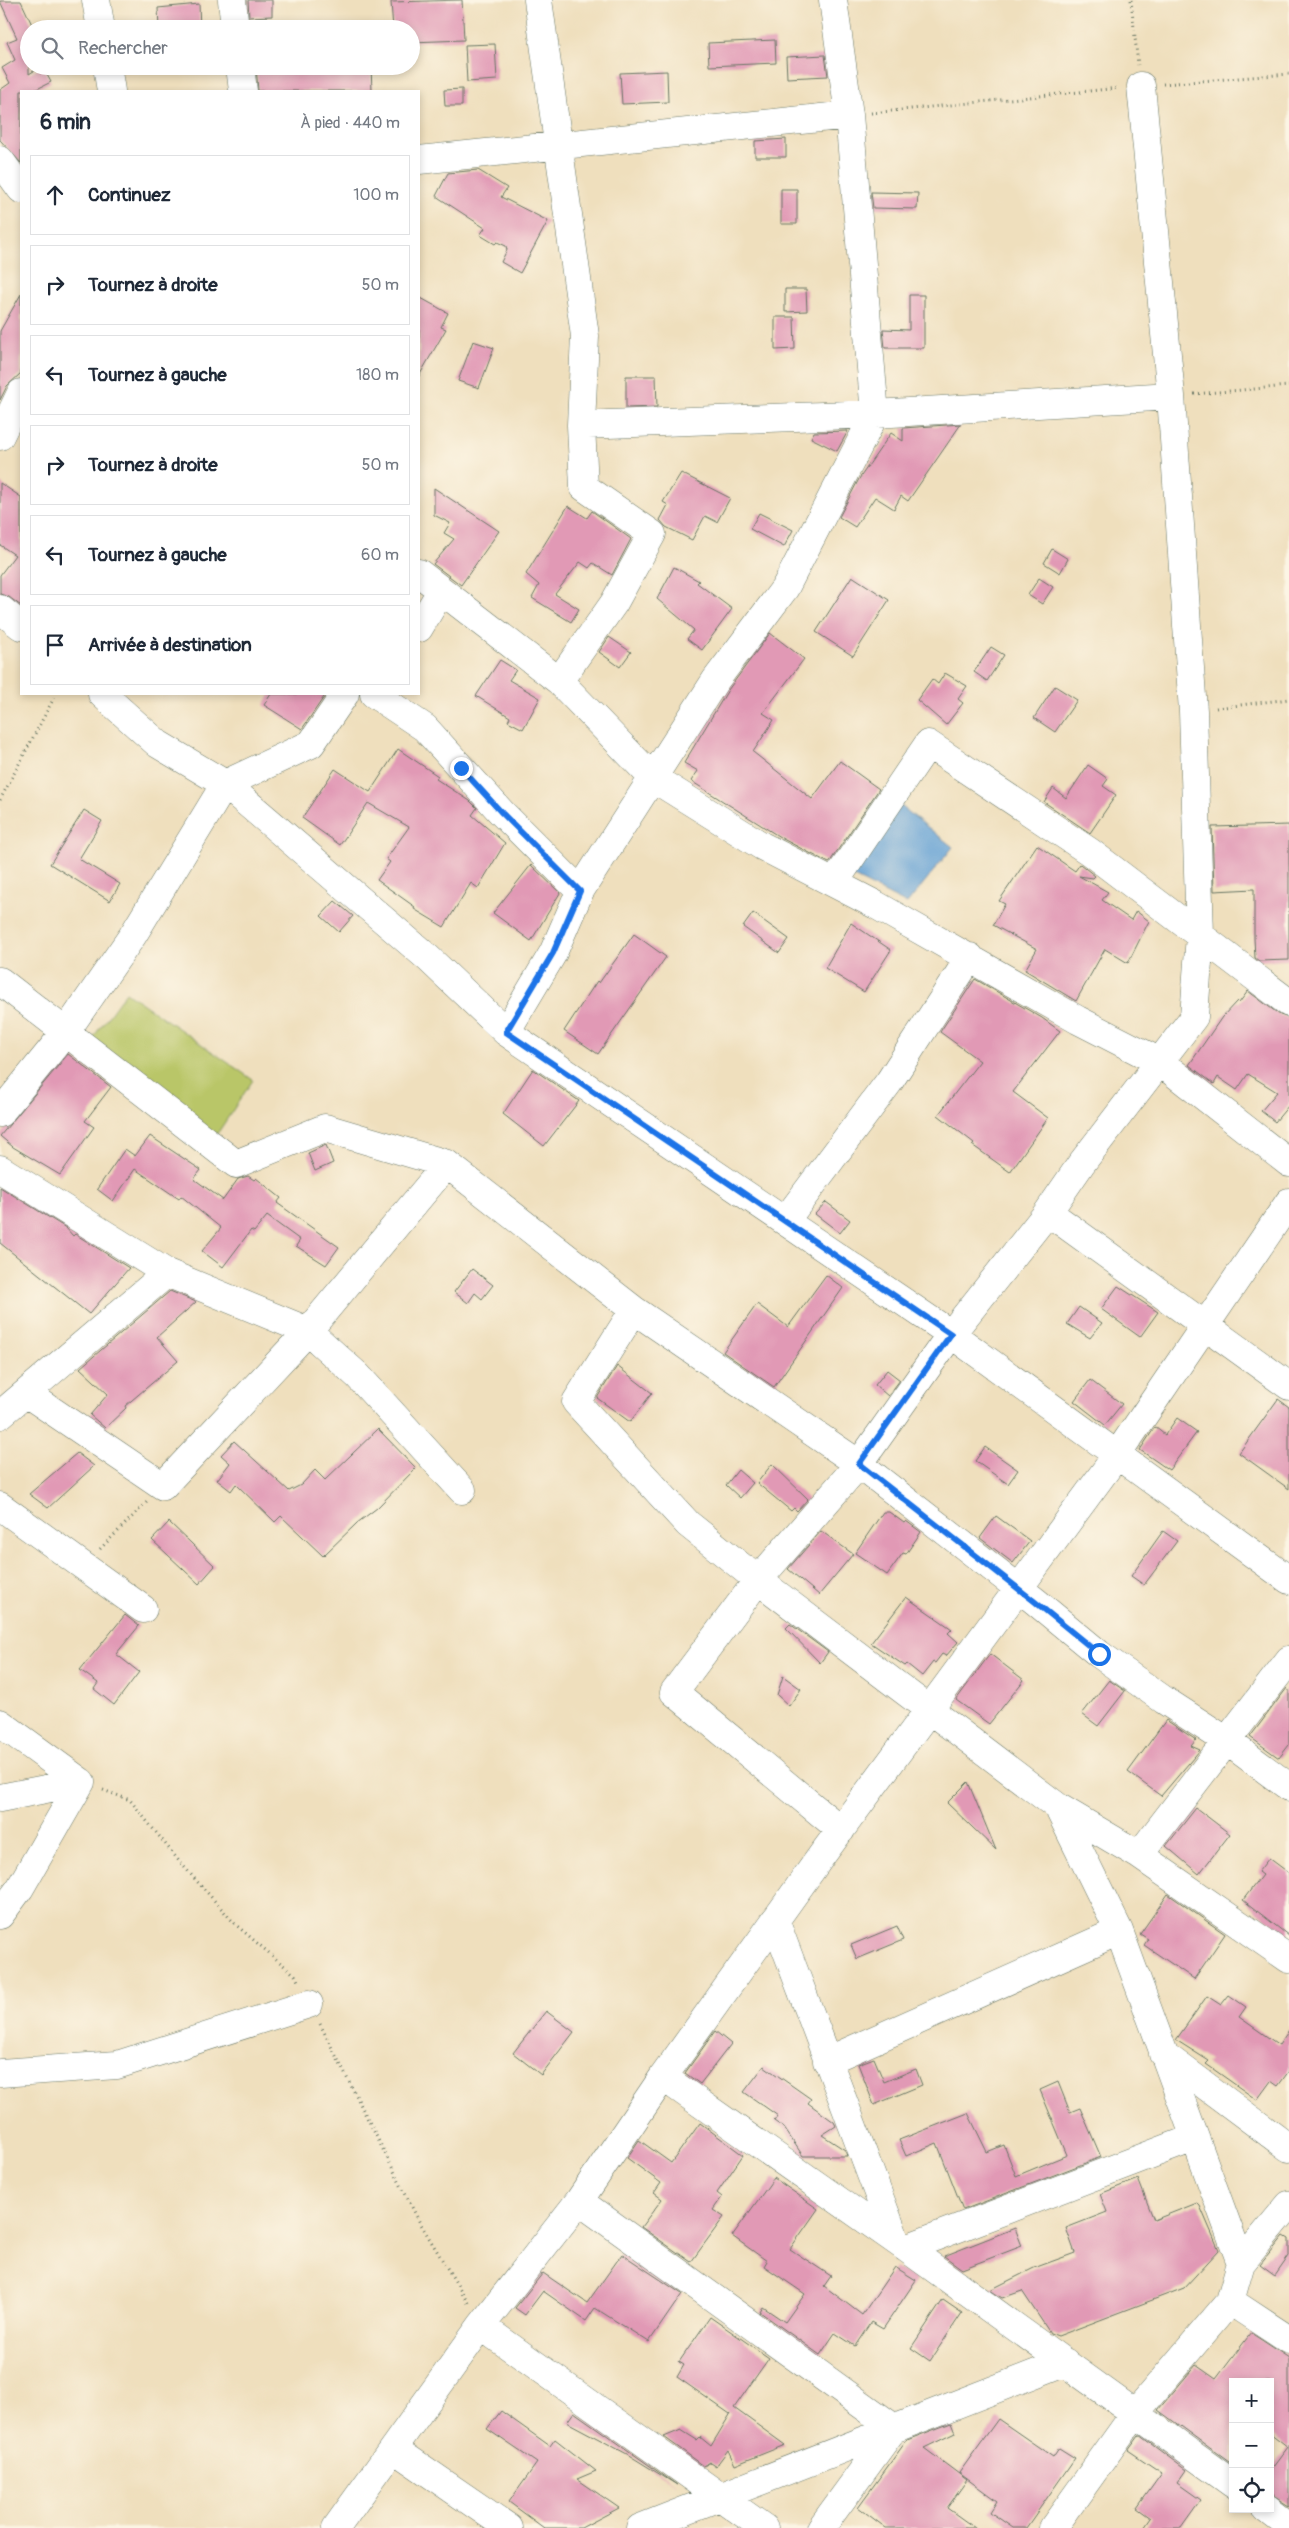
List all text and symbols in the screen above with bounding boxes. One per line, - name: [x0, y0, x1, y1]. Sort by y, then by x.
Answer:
- search box: [20, 20, 420, 75]
- icon: search: [38, 34, 66, 62]
- text: Rechercher: [78, 36, 168, 60]
- text: 6 min: [40, 109, 91, 136]
- text: À pied · 440 m: [300, 113, 400, 133]
- icon: ahead: [41, 181, 69, 209]
- text: Continuez: [88, 183, 171, 207]
- text: 100 m: [353, 185, 399, 205]
- icon: right: [41, 271, 69, 299]
- text: Tournez à droite: [88, 273, 218, 297]
- text: 50 m: [362, 275, 399, 295]
- icon: left: [41, 361, 69, 389]
- text: Tournez à gauche: [88, 363, 227, 387]
- text: 180 m: [356, 365, 399, 385]
- icon: right: [41, 451, 69, 479]
- text: Tournez à droite: [88, 453, 218, 477]
- text: 50 m: [362, 455, 399, 475]
- icon: left: [41, 541, 69, 569]
- text: Tournez à gauche: [88, 543, 227, 567]
- text: 60 m: [361, 545, 399, 565]
- icon: arrive: [41, 631, 69, 659]
- text: Arrivée à destination: [88, 633, 252, 657]
- route end: [450, 757, 473, 780]
- route start: [1088, 1643, 1111, 1666]
- map controls: [1229, 2378, 1274, 2513]
- button: +: [1229, 2378, 1274, 2423]
- button: −: [1229, 2423, 1274, 2468]
- button: locate: [1229, 2468, 1274, 2513]

